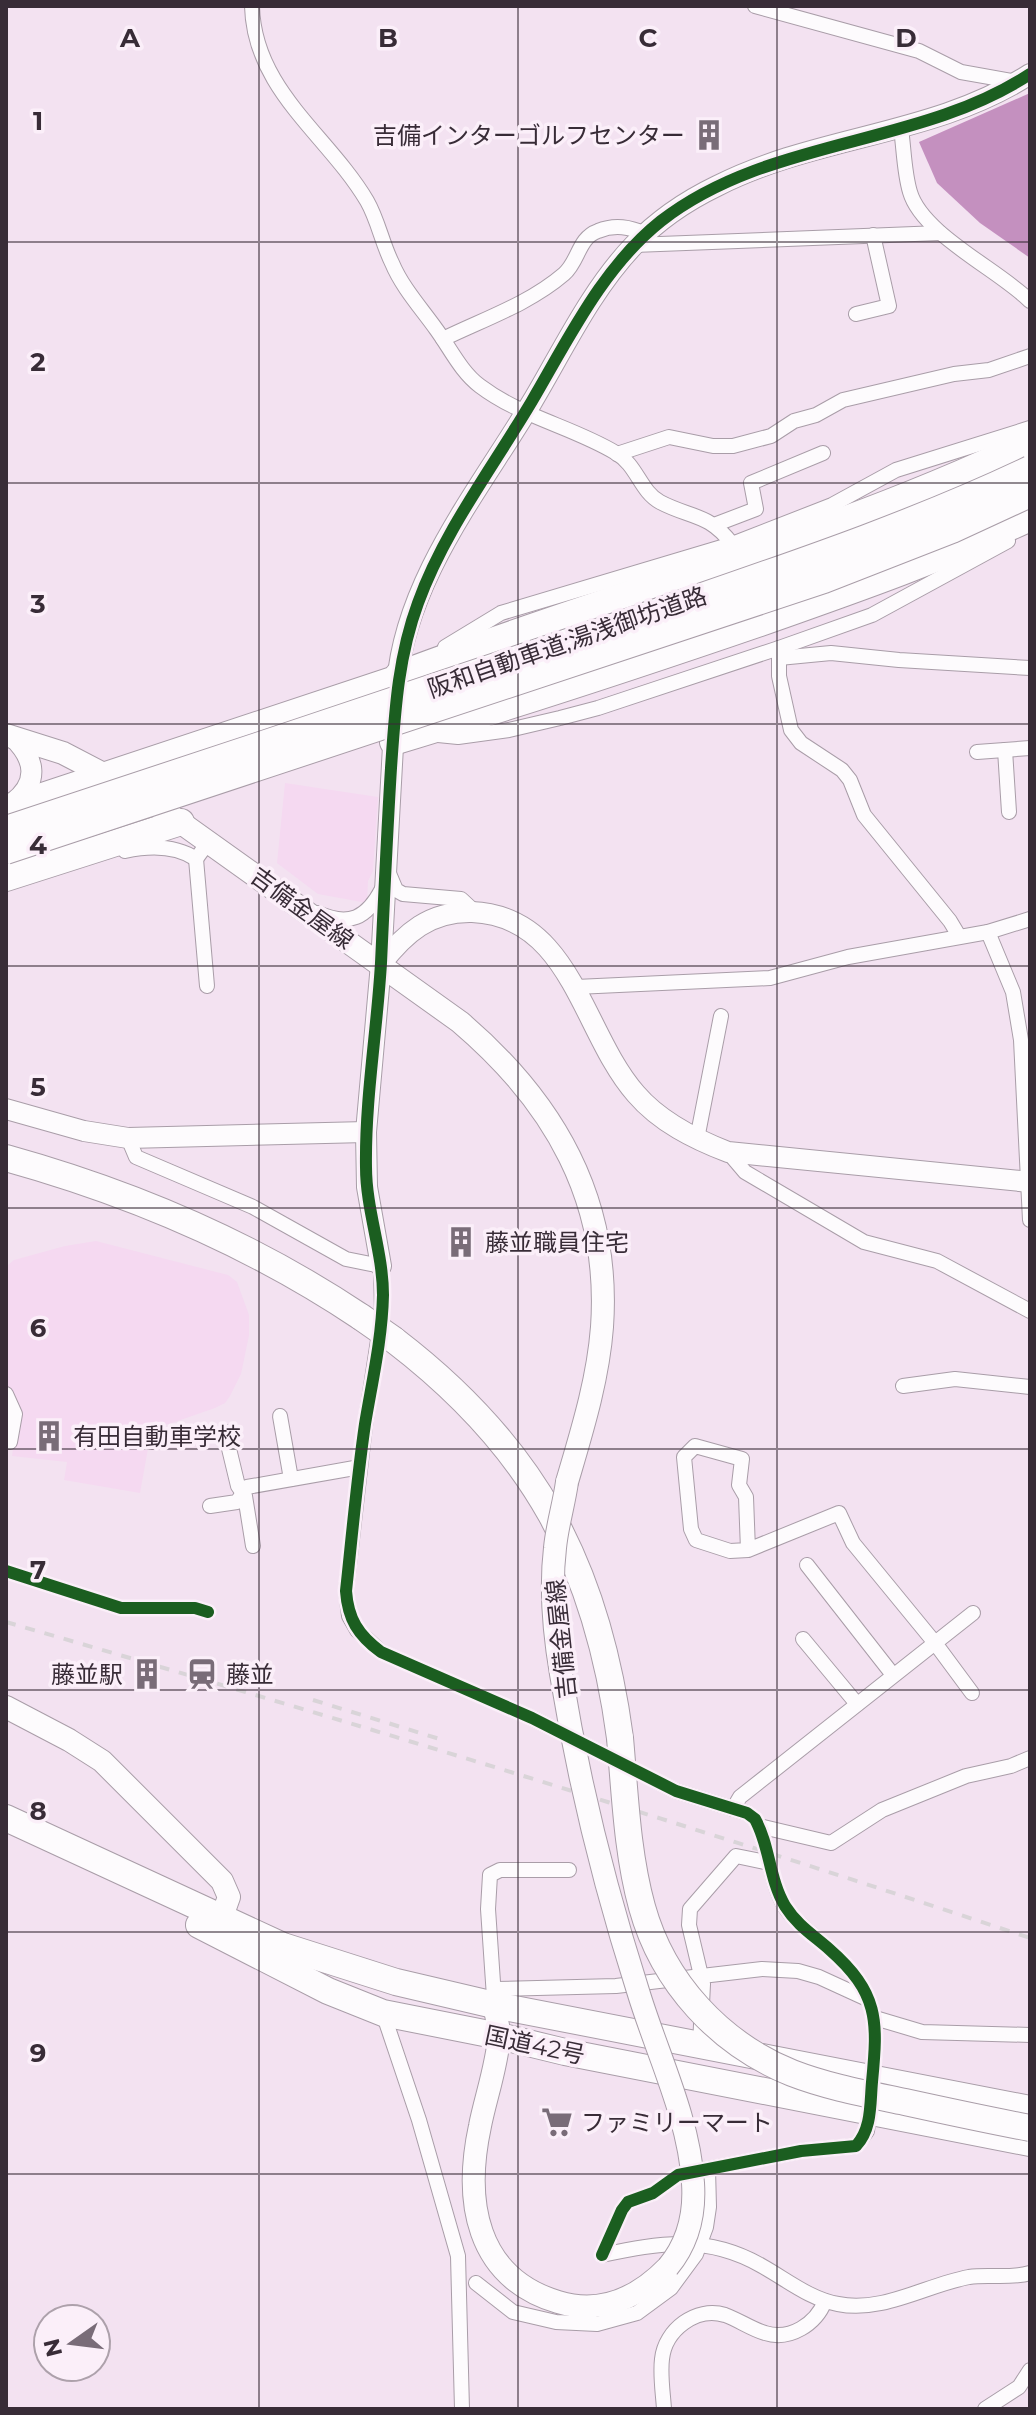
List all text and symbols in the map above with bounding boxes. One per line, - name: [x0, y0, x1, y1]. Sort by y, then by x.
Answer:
- text: A: [119, 22, 141, 54]
- text: B: [378, 22, 398, 54]
- text: C: [639, 22, 658, 54]
- text: D: [895, 22, 917, 54]
- text: 1: [33, 105, 43, 137]
- building icon: 吉備インターゴルフセンター: [692, 118, 726, 152]
- place label: 吉備インターゴルフセンター: [373, 121, 685, 150]
- text: 2: [30, 346, 46, 378]
- street label: 阪和自動車道;湯浅御坊道路: [424, 581, 710, 703]
- text: 3: [29, 588, 46, 620]
- text: 4: [29, 829, 47, 861]
- street label: 吉備金屋線: [245, 861, 359, 955]
- text: 5: [30, 1071, 46, 1103]
- building icon: 藤並職員住宅: [444, 1225, 478, 1259]
- place label: 藤並職員住宅: [485, 1228, 629, 1257]
- text: 6: [30, 1312, 47, 1344]
- building icon: 有田自動車学校: [32, 1419, 66, 1453]
- place label: 有田自動車学校: [73, 1422, 241, 1451]
- text: 7: [30, 1554, 46, 1586]
- street label: 吉備金屋線: [540, 1578, 582, 1700]
- building icon: 藤並駅: [130, 1657, 164, 1691]
- station icon: 藤並: [185, 1657, 219, 1691]
- place label: 藤並駅: [51, 1660, 123, 1689]
- place label: 藤並: [226, 1660, 274, 1689]
- text: 8: [29, 1795, 47, 1827]
- street label: 国道42号: [482, 2020, 588, 2070]
- text: 9: [30, 2037, 46, 2069]
- supermarket icon: ファミリーマート: [540, 2105, 574, 2139]
- place label: ファミリーマート: [581, 2108, 773, 2137]
- north arrow: [32, 2303, 112, 2383]
- text: N: [38, 2336, 68, 2360]

